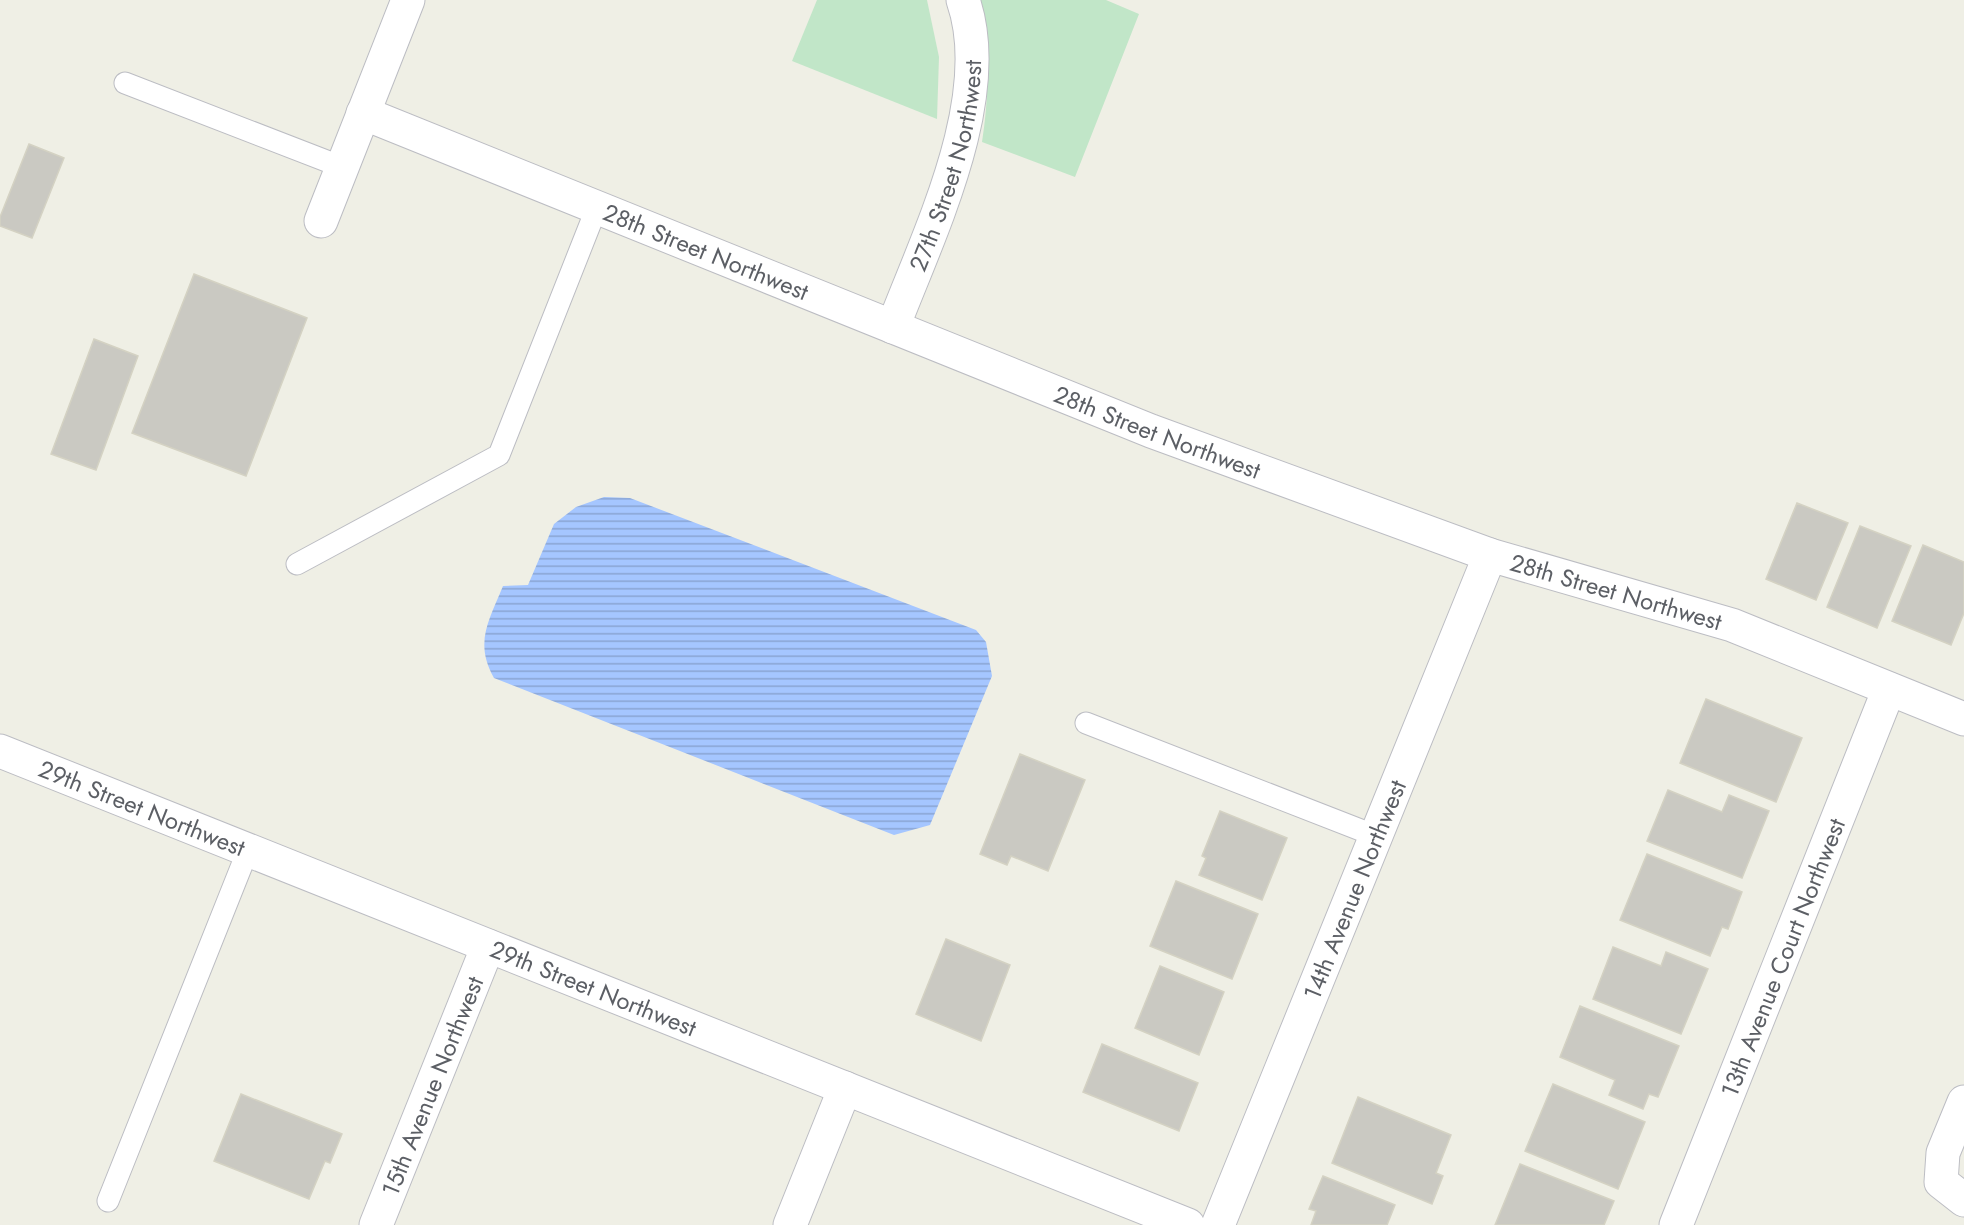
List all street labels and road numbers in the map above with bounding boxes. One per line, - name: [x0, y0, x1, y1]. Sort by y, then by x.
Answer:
- street label: 27th Street Northwest: [900, 59, 990, 276]
- street label: 28th Street Northwest: [598, 194, 814, 309]
- street label: 28th Street Northwest: [1049, 376, 1266, 487]
- street label: 28th Street Northwest: [1506, 544, 1726, 639]
- street label: 29th Street Northwest: [34, 751, 251, 865]
- street label: 14th Avenue Northwest: [1294, 774, 1415, 1005]
- street label: 13th Avenue Court Northwest: [1711, 813, 1854, 1102]
- street label: 29th Street Northwest: [485, 931, 702, 1045]
- street label: 15th Avenue Northwest: [372, 971, 492, 1201]

